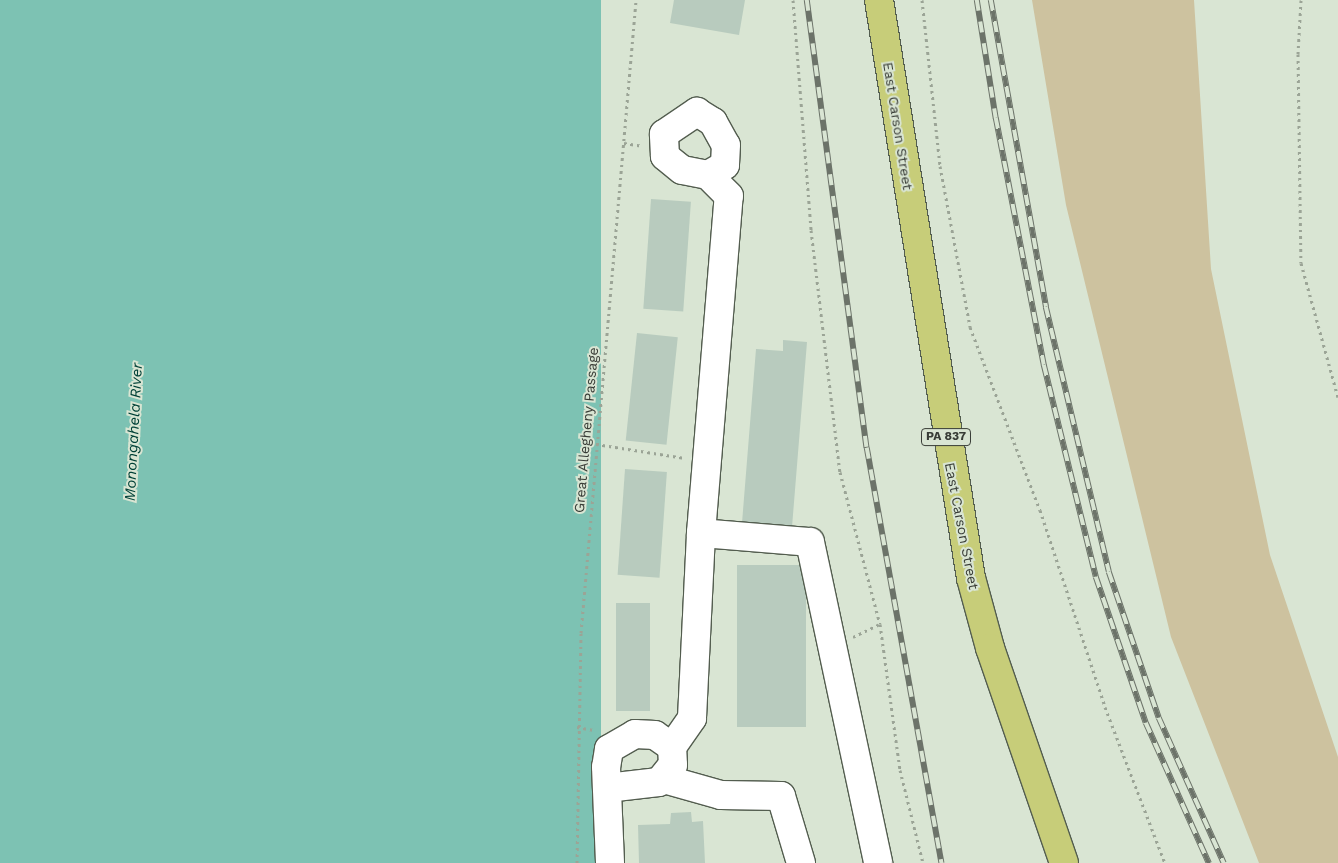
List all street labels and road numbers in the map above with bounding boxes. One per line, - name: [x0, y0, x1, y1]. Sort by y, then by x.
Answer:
- street label: East Carson Street: [880, 61, 916, 191]
- street label: Great Allegheny Passage: [570, 346, 602, 514]
- road number: PA 837: [920, 428, 972, 447]
- street label: East Carson Street: [941, 461, 983, 591]

